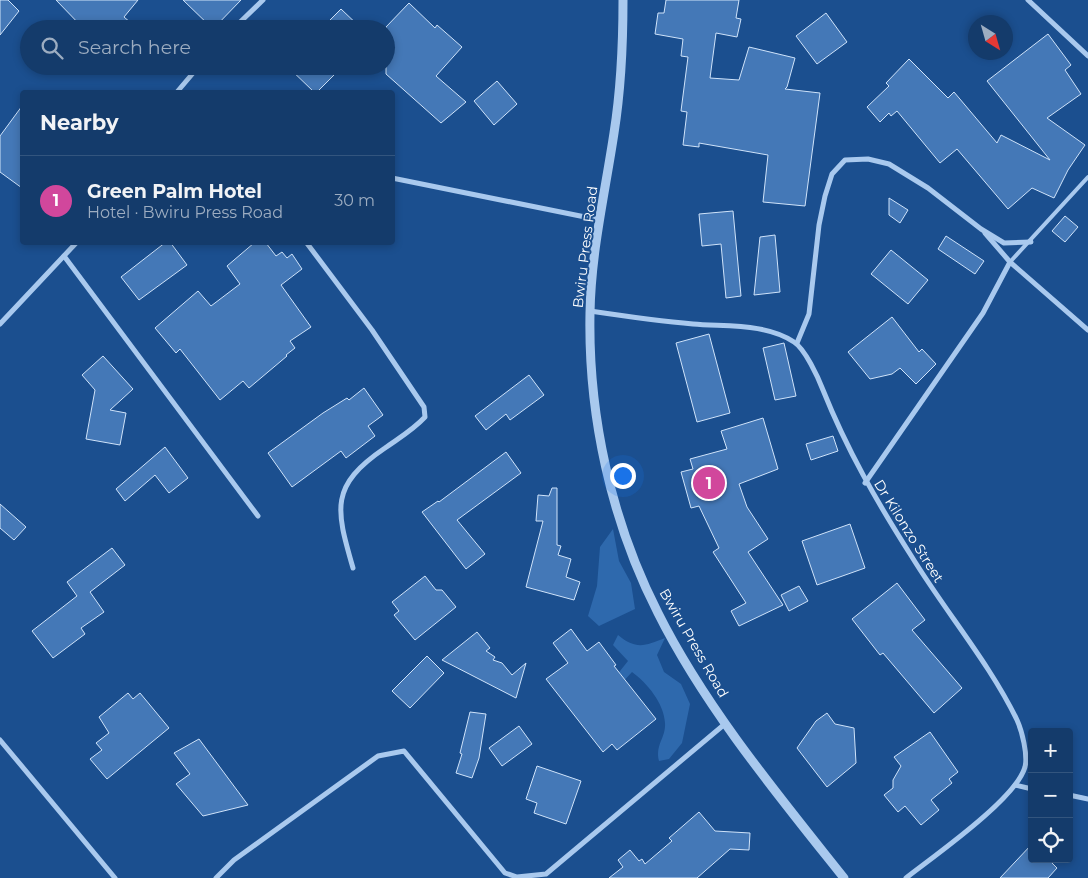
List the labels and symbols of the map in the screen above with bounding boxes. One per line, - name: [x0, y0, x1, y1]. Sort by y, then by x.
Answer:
- north arrow: [968, 15, 1013, 60]
- street label: Bwiru Press Road: [569, 185, 601, 309]
- your location: [610, 463, 636, 489]
- pin: 1: [693, 464, 725, 502]
- street label: Dr Kilonzo Street: [870, 476, 948, 586]
- street label: Bwiru Press Road: [655, 585, 733, 701]

